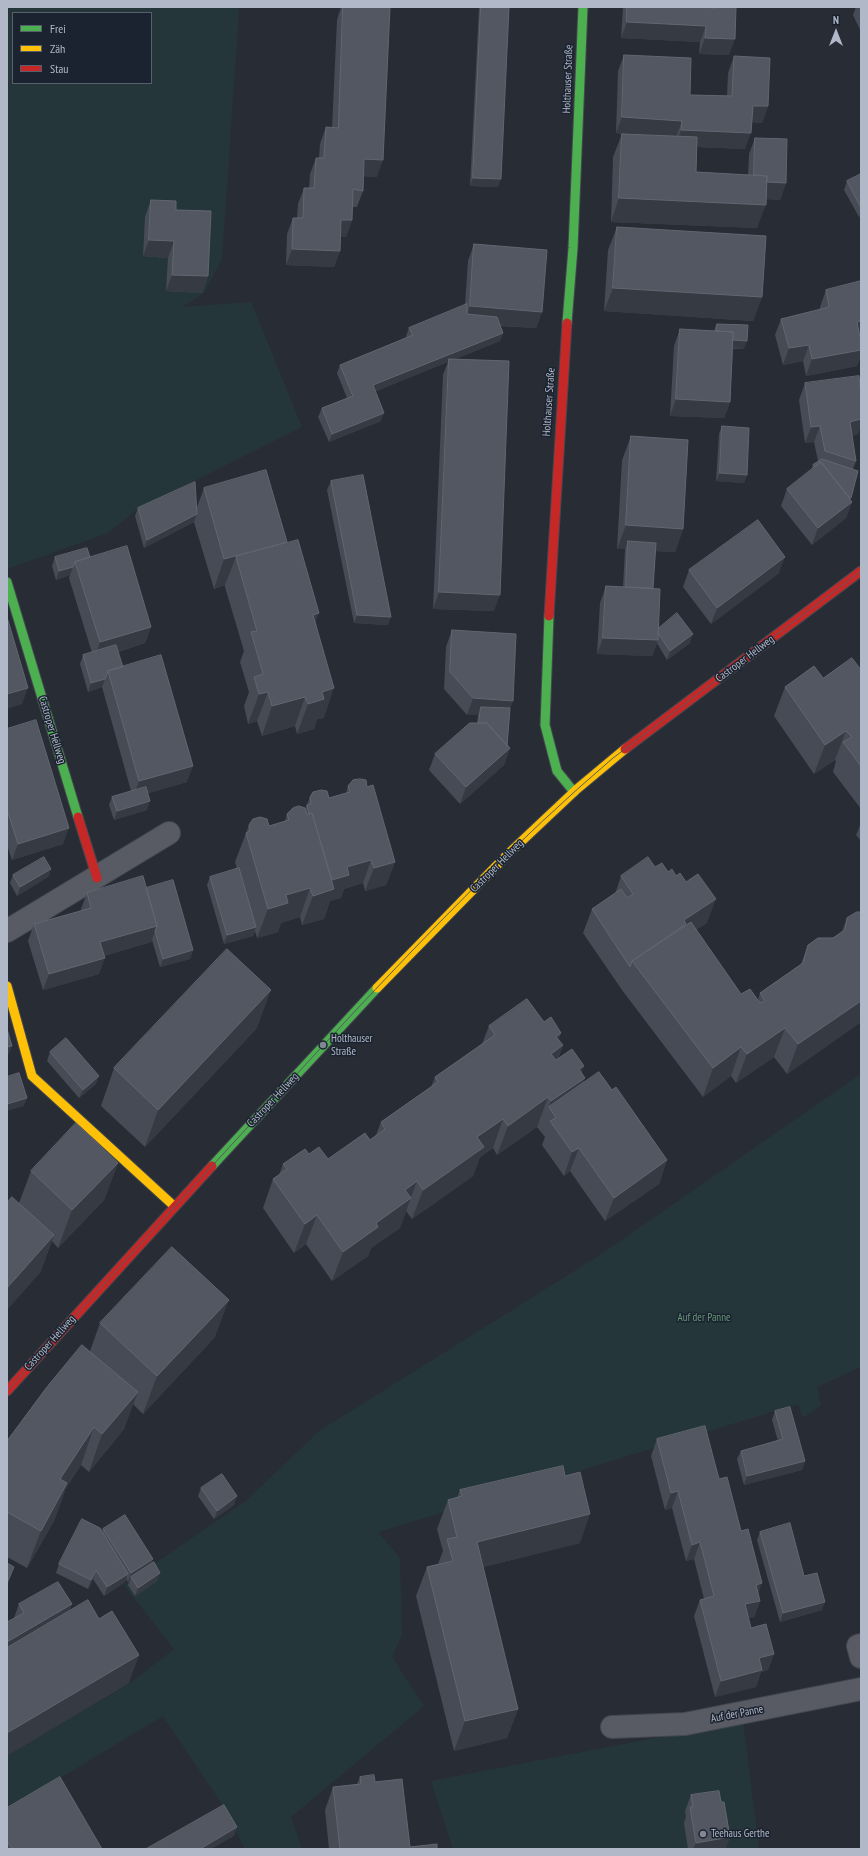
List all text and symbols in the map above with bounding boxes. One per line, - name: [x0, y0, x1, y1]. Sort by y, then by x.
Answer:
- legend: [12, 12, 152, 84]
- north arrow: [816, 12, 856, 52]
- text: N: [833, 13, 839, 27]
- text: Frei: [50, 21, 66, 36]
- text: Zäh: [50, 41, 65, 56]
- street label: Holthauser Straße: [560, 44, 576, 114]
- text: Stau: [50, 61, 68, 76]
- street label: Holthauser Straße: [540, 367, 558, 437]
- street label: Castroper Hellweg: [713, 633, 777, 685]
- street label: Castroper Hellweg: [36, 695, 68, 765]
- street label: Castroper Hellweg: [468, 837, 526, 895]
- place label: Holthauser Straße: [331, 1032, 373, 1058]
- marker: Holthauser Straße: [318, 1040, 328, 1050]
- street label: Castroper Hellweg: [244, 1070, 302, 1130]
- park label: Auf der Panne: [677, 1311, 731, 1325]
- street label: Castroper Hellweg: [22, 1313, 78, 1373]
- street label: Auf der Panne: [710, 1702, 764, 1726]
- place label: Teehaus Gerthe: [711, 1827, 769, 1841]
- marker: Teehaus Gerthe: [698, 1829, 708, 1839]

